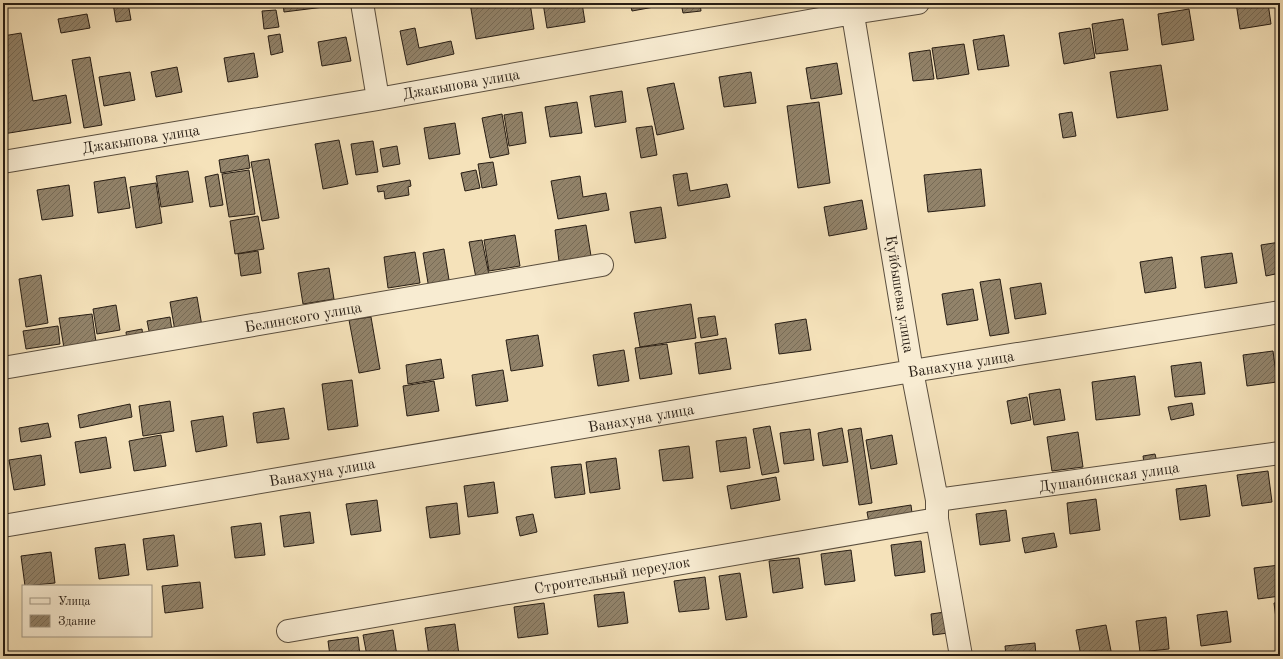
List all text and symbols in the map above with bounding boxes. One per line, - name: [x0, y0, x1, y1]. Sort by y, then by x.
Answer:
- street label: Джакыпова улица: [401, 68, 522, 103]
- street label: Джакыпова улица: [81, 124, 202, 157]
- street label: Куйбышева улица: [882, 234, 915, 355]
- street label: Белинского улица: [244, 301, 364, 336]
- street label: Ванахуна улица: [907, 350, 1016, 381]
- street label: Ванахуна улица: [587, 403, 696, 436]
- street label: Ванахуна улица: [268, 457, 377, 490]
- street label: Душанбинская улица: [1038, 461, 1181, 496]
- street label: Строительный переулок: [533, 555, 692, 598]
- legend: [22, 585, 152, 637]
- text: Улица: [58, 596, 91, 608]
- text: Здание: [58, 616, 96, 628]

